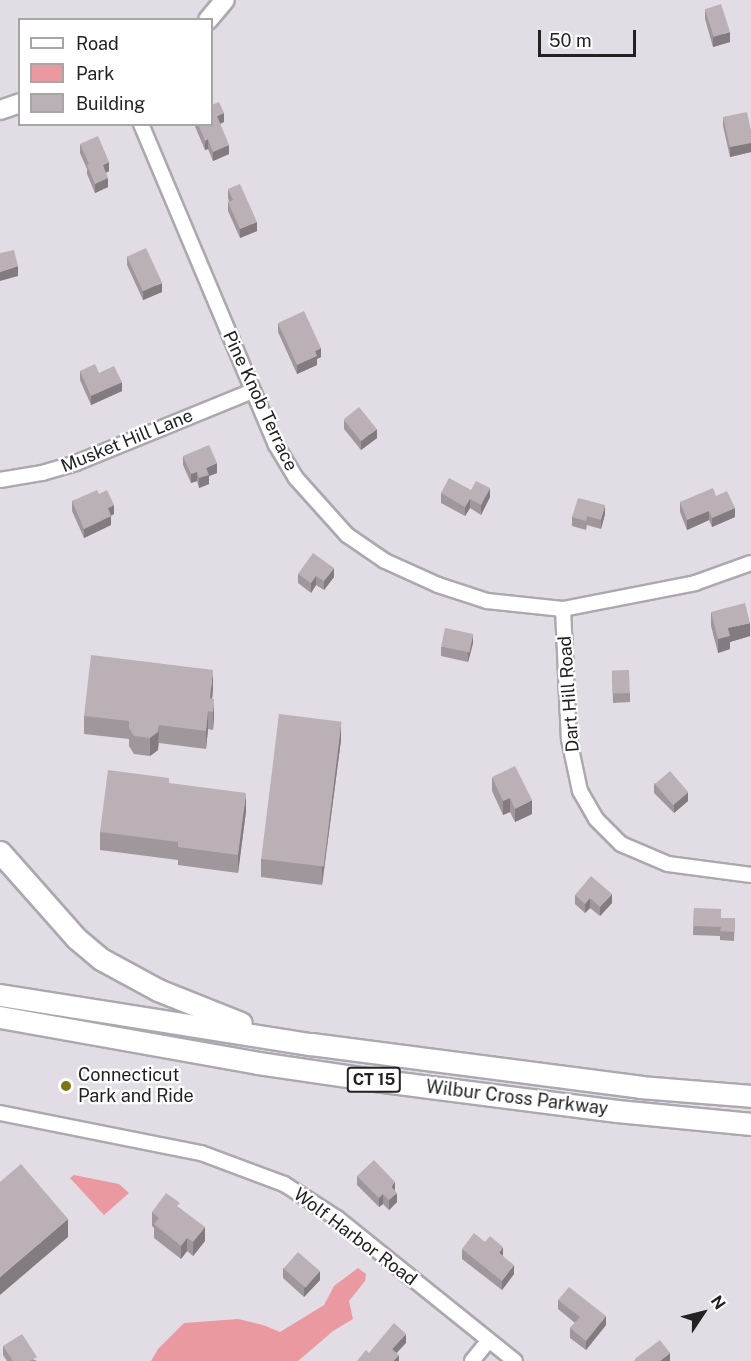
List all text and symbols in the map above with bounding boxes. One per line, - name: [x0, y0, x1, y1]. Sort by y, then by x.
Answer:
- legend: [18, 18, 213, 126]
- scale bar: [541, 18, 638, 56]
- text: 50 m: [549, 30, 592, 51]
- text: Road: [76, 33, 119, 54]
- text: Park: [76, 63, 114, 84]
- text: Building: [76, 93, 145, 114]
- street label: Pine Knob Terrace: [218, 327, 302, 475]
- street label: Musket Hill Lane: [58, 405, 196, 477]
- street label: Dart Hill Road: [554, 635, 584, 753]
- place label: Connecticut Park and Ride: [78, 1065, 194, 1108]
- road number: CT 15: [346, 1067, 403, 1093]
- street label: Wilbur Cross Parkway: [425, 1076, 609, 1120]
- marker: Connecticut Park and Ride: [59, 1079, 73, 1093]
- street label: Wolf Harbor Road: [289, 1184, 421, 1290]
- north arrow: [673, 1283, 733, 1343]
- text: N: [707, 1292, 730, 1313]

